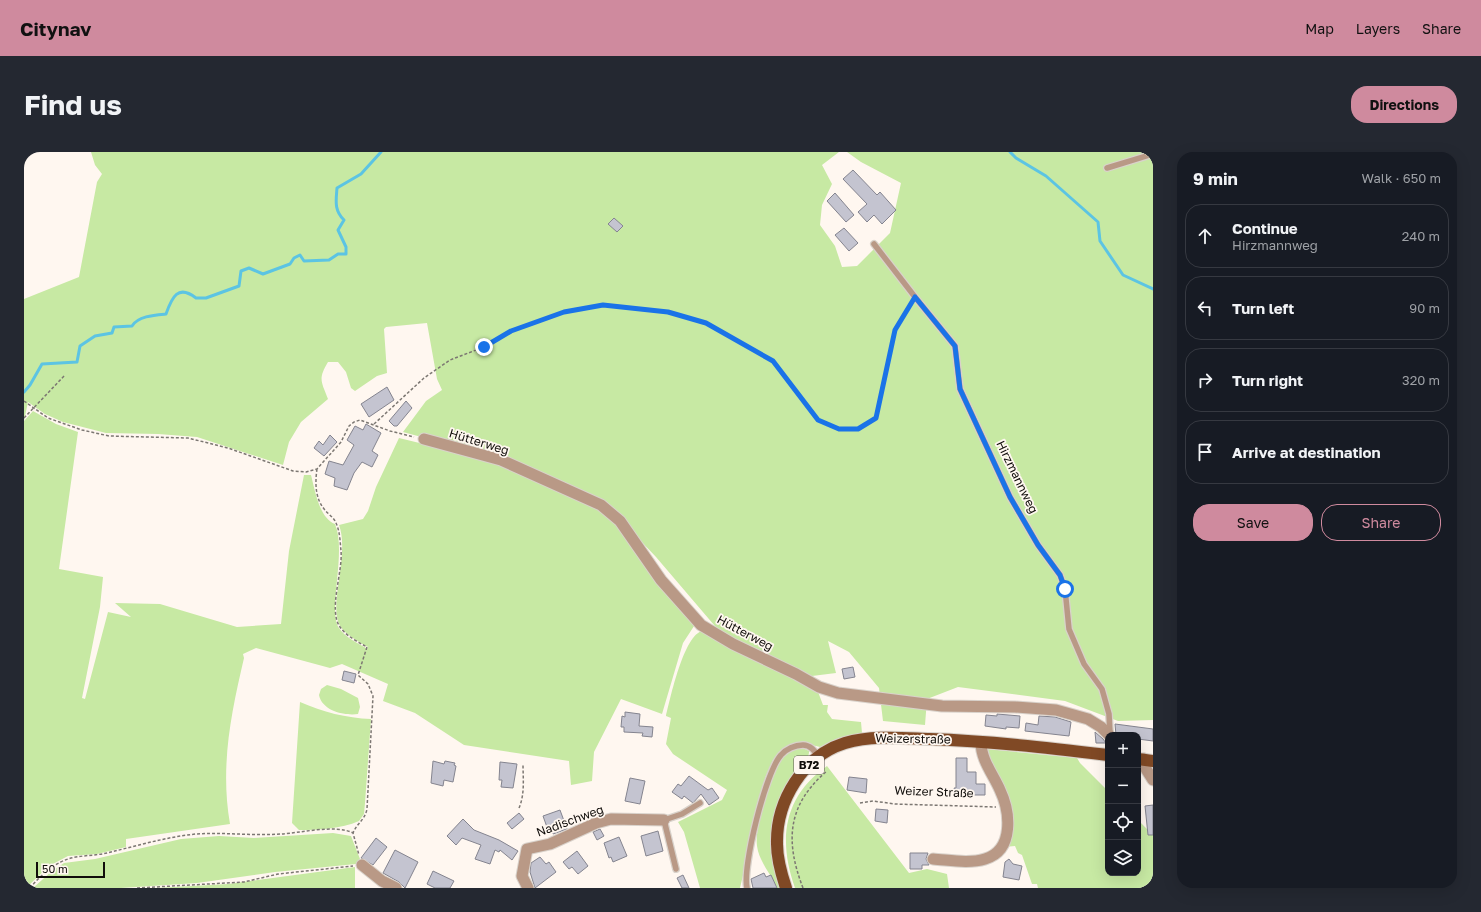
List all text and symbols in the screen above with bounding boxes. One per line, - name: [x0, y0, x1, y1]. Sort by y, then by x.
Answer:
- text: Citynav: [20, 17, 92, 40]
- text: Map: [1305, 20, 1334, 37]
- text: Layers: [1356, 20, 1400, 37]
- text: Share: [1422, 20, 1461, 37]
- button: Directions: [1351, 86, 1457, 123]
- text: Find us: [24, 88, 122, 121]
- text: 9 min: [1193, 168, 1238, 189]
- text: Walk · 650 m: [1362, 170, 1441, 186]
- text: Continue: [1232, 219, 1298, 237]
- icon: ahead: [1194, 225, 1216, 247]
- text: 240 m: [1402, 228, 1440, 244]
- text: Hirzmannweg: [1232, 237, 1318, 253]
- icon: left: [1194, 297, 1216, 319]
- text: Turn left: [1232, 299, 1294, 317]
- text: 90 m: [1409, 300, 1440, 316]
- route end: [475, 338, 493, 356]
- icon: right: [1194, 369, 1216, 391]
- text: Turn right: [1232, 371, 1303, 389]
- text: 320 m: [1402, 372, 1440, 388]
- street label: Hütterweg: [447, 425, 511, 458]
- street label: Hirzmannweg: [993, 438, 1042, 516]
- icon: arrive: [1194, 441, 1216, 463]
- text: Arrive at destination: [1232, 443, 1381, 461]
- button: Save: [1193, 504, 1313, 541]
- button: Share: [1321, 504, 1441, 541]
- route start: [1056, 580, 1074, 598]
- street label: Hütterweg: [714, 611, 776, 654]
- street label: Weizerstraße: [875, 730, 951, 747]
- map controls: [1105, 732, 1141, 876]
- button: +: [1105, 732, 1141, 768]
- road number: B72: [794, 756, 824, 774]
- button: −: [1105, 768, 1141, 804]
- street label: Weizer Straße: [894, 783, 974, 800]
- street label: Nadischweg: [534, 801, 606, 840]
- button: locate: [1105, 804, 1141, 840]
- button: layers: [1105, 840, 1141, 876]
- scale bar: [36, 860, 105, 879]
- text: 50 m: [42, 862, 68, 875]

